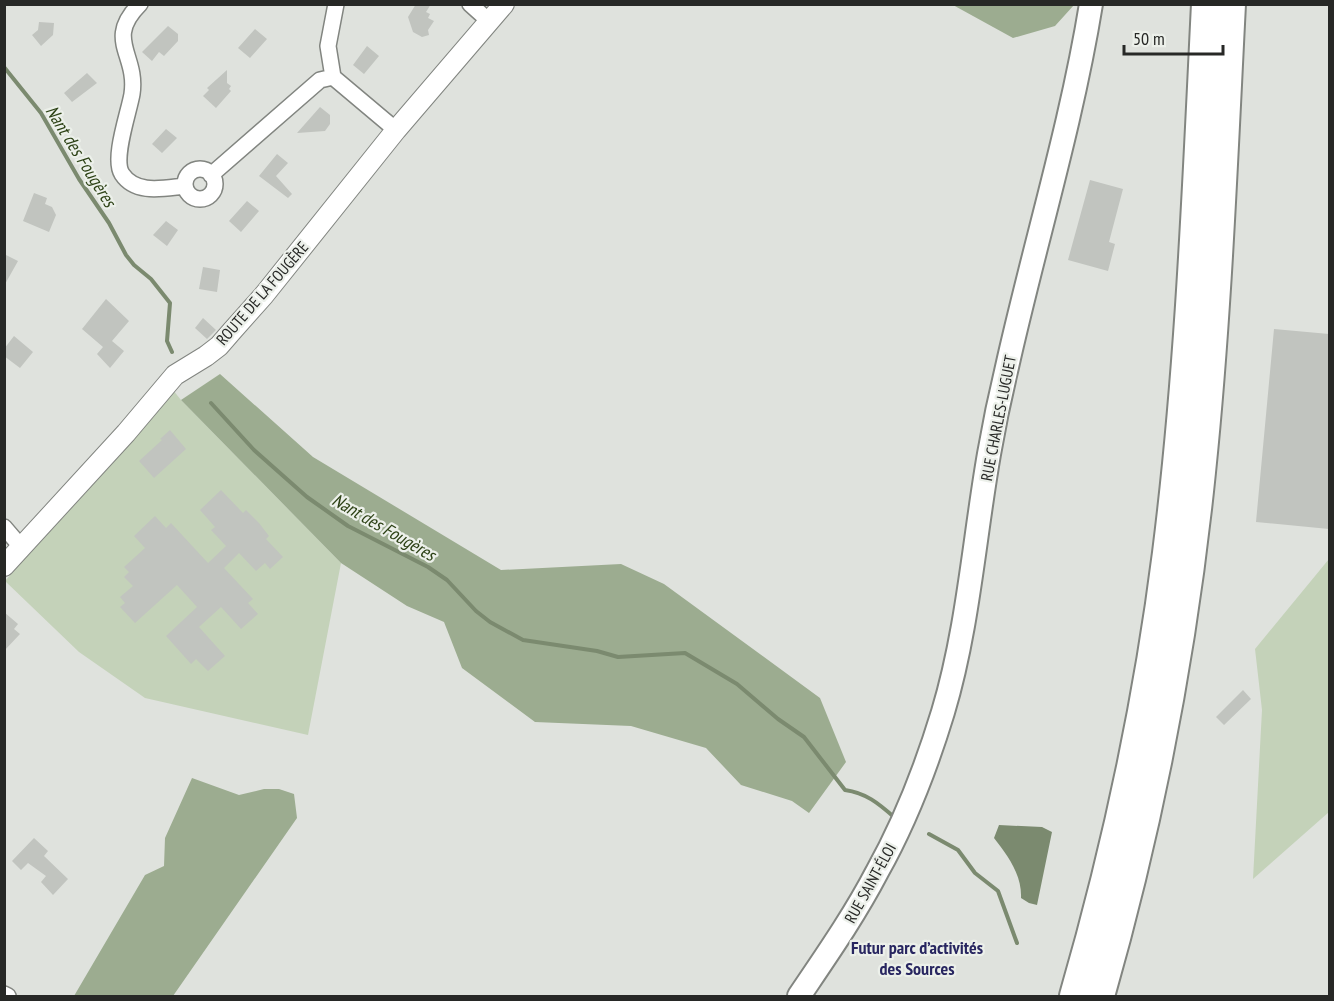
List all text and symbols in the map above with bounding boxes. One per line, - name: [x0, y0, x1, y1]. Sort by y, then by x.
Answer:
- scale bar: [1124, 18, 1223, 56]
- text: 50 m: [1133, 27, 1165, 50]
- water label: Nant des Fougères: [41, 101, 122, 213]
- street label: ROUTE DE LA FOUGÈRE: [212, 237, 312, 349]
- street label: RUE CHARLES-LUGUET: [976, 353, 1020, 483]
- water label: Nant des Fougères: [328, 488, 441, 567]
- street label: RUE SAINT-ÉLOI: [840, 840, 900, 926]
- district label: Futur parc d’activités des Sources: [851, 936, 983, 980]

